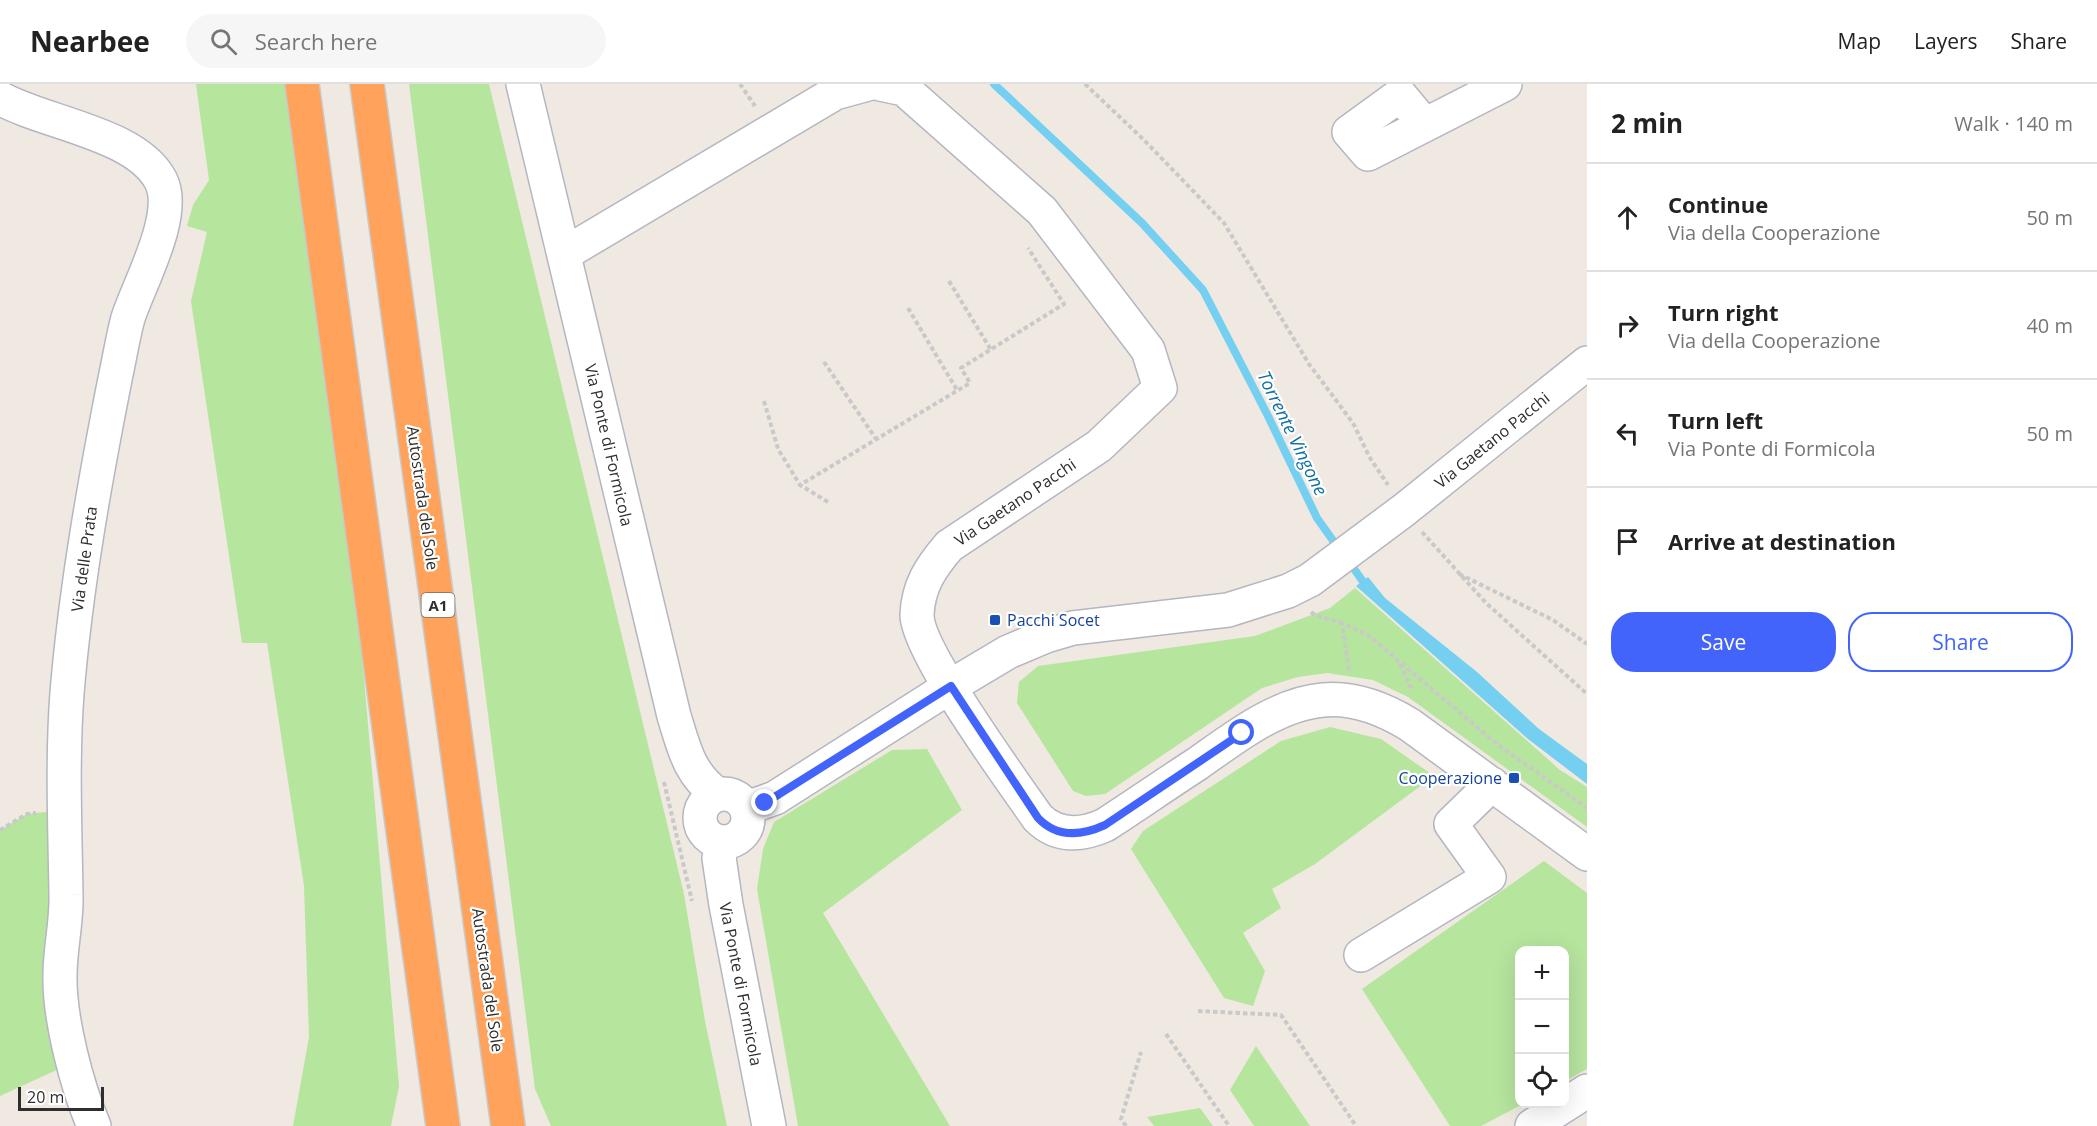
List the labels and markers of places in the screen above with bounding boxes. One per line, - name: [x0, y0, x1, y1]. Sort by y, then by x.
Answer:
- place label: Pacchi Socet: [1007, 609, 1100, 631]
- marker: Pacchi Socet: [988, 613, 1002, 627]
- place label: Cooperazione: [1399, 767, 1502, 789]
- marker: Cooperazione: [1507, 771, 1521, 785]

